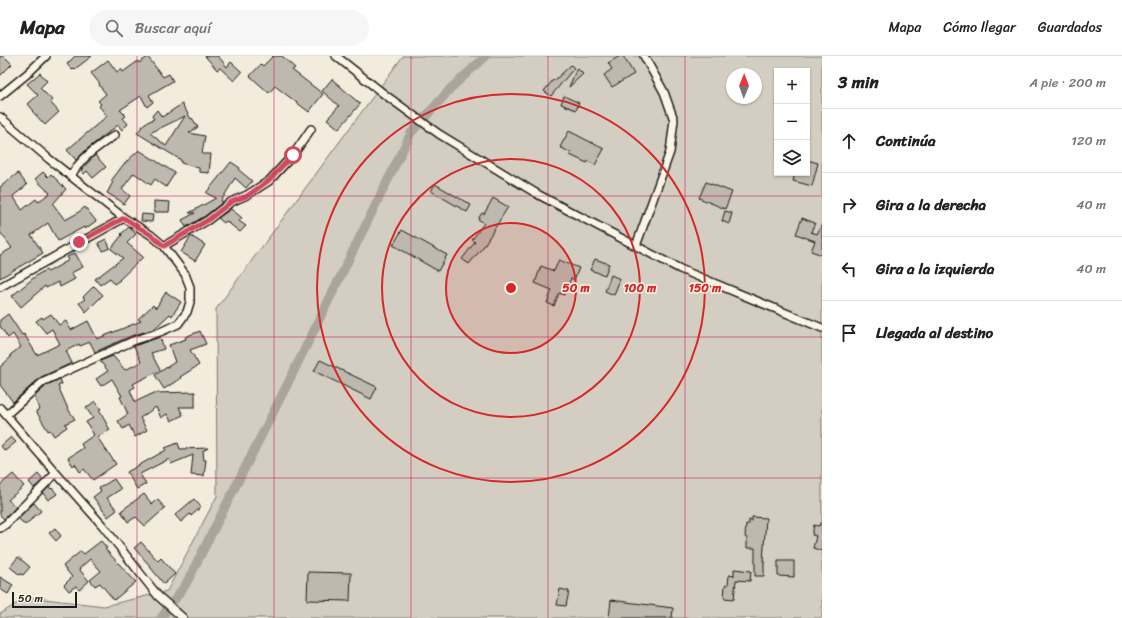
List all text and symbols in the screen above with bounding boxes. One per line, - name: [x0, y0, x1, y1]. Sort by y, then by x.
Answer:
- search box: [89, 10, 369, 46]
- text: Mapa: [20, 11, 65, 44]
- text: Buscar aquí: [135, 15, 211, 41]
- text: Mapa: [888, 15, 921, 40]
- text: Cómo llegar: [943, 15, 1016, 40]
- text: Guardados: [1038, 15, 1102, 40]
- icon: search: [103, 17, 125, 39]
- text: 3 min: [838, 67, 879, 97]
- north arrow: [726, 68, 762, 104]
- map controls: [774, 68, 810, 176]
- button: +: [774, 68, 810, 104]
- text: A pie · 200 m: [1029, 71, 1106, 94]
- button: −: [774, 104, 810, 140]
- text: Continúa: [876, 128, 935, 154]
- text: 120 m: [1071, 129, 1106, 152]
- icon: ahead: [838, 130, 860, 152]
- button: layers: [774, 140, 810, 176]
- route start: [284, 146, 302, 164]
- text: Gira a la derecha: [876, 192, 986, 218]
- text: 40 m: [1076, 193, 1106, 216]
- icon: right: [838, 194, 860, 216]
- route end: [70, 233, 88, 251]
- text: Gira a la izquierda: [876, 256, 994, 282]
- text: 40 m: [1076, 257, 1106, 280]
- icon: left: [838, 258, 860, 280]
- text: 50 m: [562, 277, 590, 299]
- text: 100 m: [624, 277, 657, 299]
- text: 150 m: [689, 277, 722, 299]
- centre of rings: [504, 281, 518, 295]
- text: Llegada al destino: [876, 320, 993, 346]
- icon: arrive: [838, 322, 860, 344]
- text: 50 m: [18, 589, 43, 608]
- scale bar: [12, 590, 77, 609]

